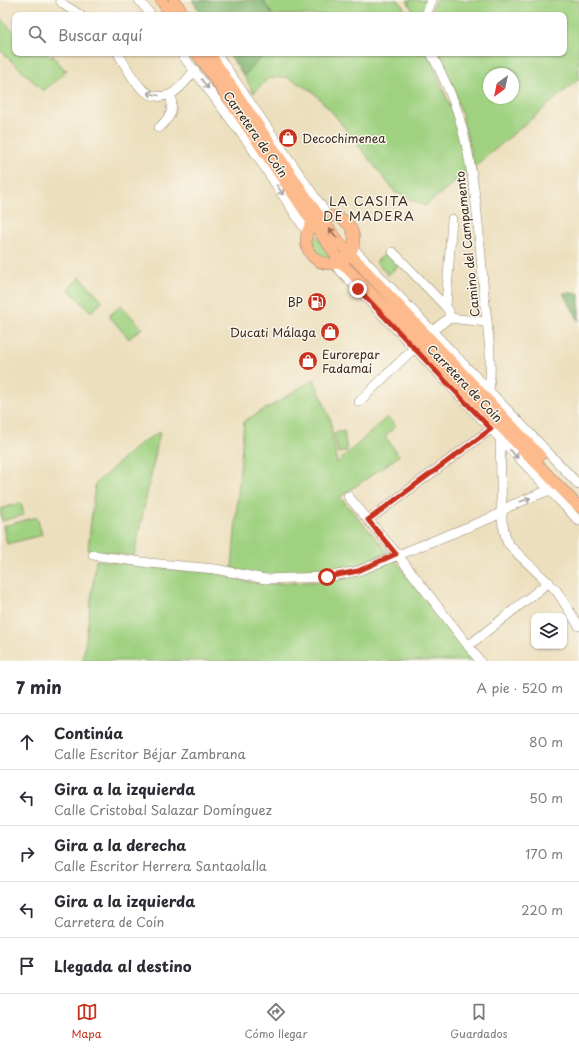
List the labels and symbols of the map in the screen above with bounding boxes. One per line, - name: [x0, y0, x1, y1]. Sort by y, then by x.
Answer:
- north arrow: [483, 68, 519, 104]
- one-way arrow: [201, 78, 209, 89]
- street label: Carretera de Coín: [219, 87, 293, 181]
- one-way arrow: [146, 90, 159, 97]
- shop icon: Decochimenea: [277, 127, 299, 149]
- place label: Decochimenea: [302, 129, 386, 147]
- street label: Camino del Campamento: [450, 170, 484, 318]
- one-way arrow: [275, 185, 284, 196]
- district label: LA CASITA DE MADERA: [323, 191, 415, 225]
- one-way arrow: [328, 228, 337, 238]
- route end: [349, 280, 367, 298]
- fuel station icon: BP: [306, 291, 328, 313]
- place label: BP: [288, 293, 303, 311]
- shop icon: Ducati Málaga: [319, 321, 341, 343]
- place label: Ducati Málaga: [230, 323, 316, 341]
- street label: Carretera de Coín: [423, 340, 507, 426]
- place label: Eurorepar Fadamai: [322, 345, 380, 377]
- shop icon: Eurorepar Fadamai: [297, 350, 319, 372]
- one-way arrow: [510, 449, 519, 459]
- one-way arrow: [519, 496, 532, 503]
- route start: [318, 568, 336, 586]

